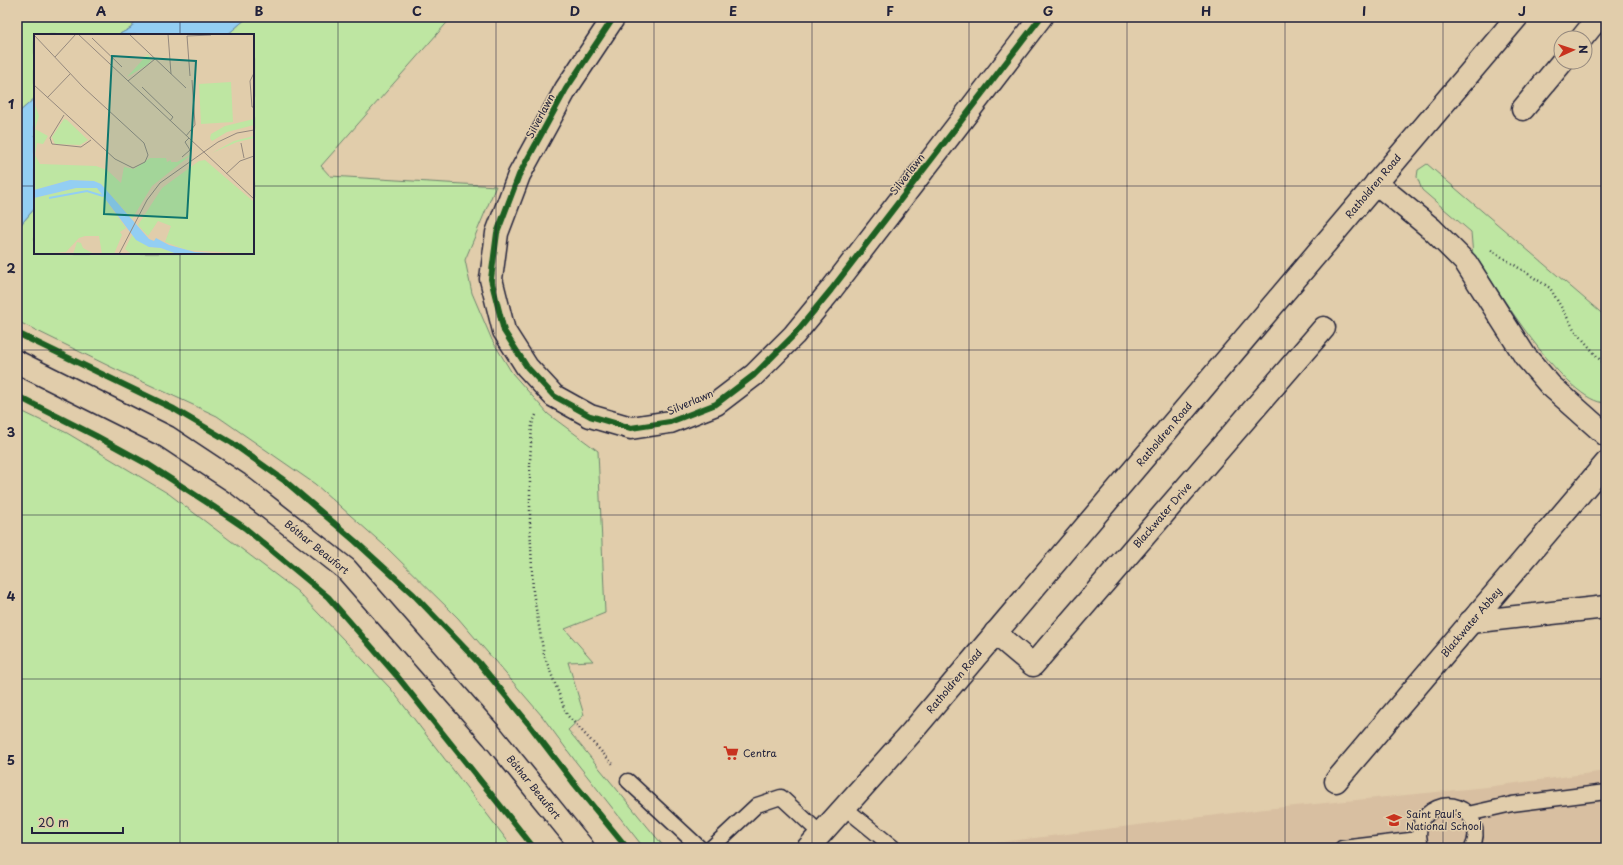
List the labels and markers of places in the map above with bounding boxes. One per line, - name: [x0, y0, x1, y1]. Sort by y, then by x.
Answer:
- supermarket icon: Centra: [722, 744, 740, 762]
- place label: Centra: [743, 745, 777, 760]
- place label: Saint Paul's National School: [1406, 806, 1482, 833]
- school or university icon: Saint Paul's National School: [1385, 811, 1403, 829]

